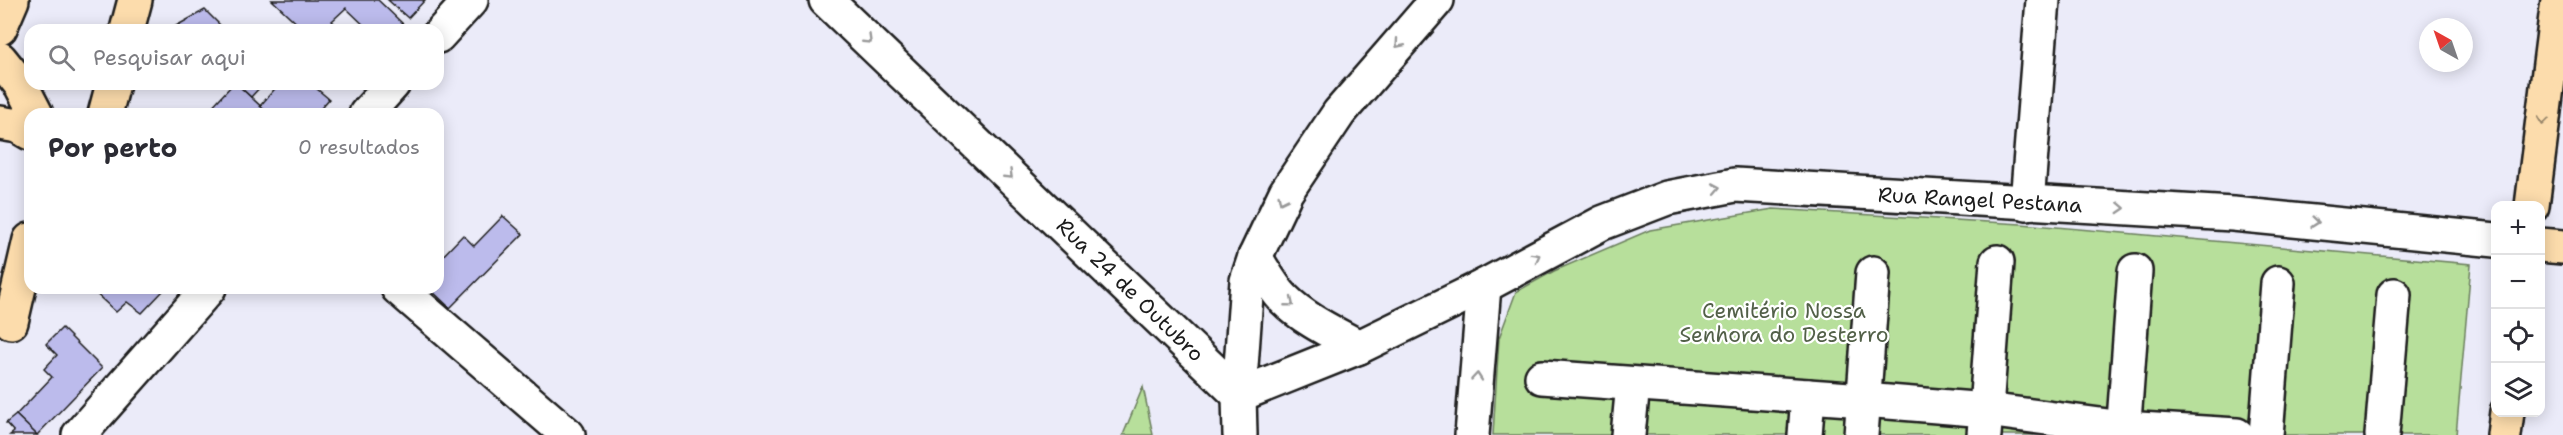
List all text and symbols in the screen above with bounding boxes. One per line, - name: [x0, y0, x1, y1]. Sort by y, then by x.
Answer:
- north arrow: [2419, 18, 2473, 72]
- search box: [24, 24, 444, 90]
- one-way arrow: [860, 33, 871, 44]
- one-way arrow: [1395, 37, 1406, 48]
- icon: search: [45, 41, 78, 74]
- text: Pesquisar aqui: [93, 43, 246, 72]
- one-way arrow: [2537, 116, 2549, 125]
- text: Por perto: [48, 130, 177, 165]
- text: 0 resultados: [298, 134, 420, 160]
- one-way arrow: [1002, 168, 1012, 179]
- street label: Rua Rangel Pestana: [1877, 181, 2083, 219]
- one-way arrow: [1711, 182, 1721, 195]
- one-way arrow: [1278, 193, 1289, 204]
- one-way arrow: [2116, 201, 2125, 214]
- map controls: [2491, 201, 2545, 417]
- button: +: [2491, 201, 2545, 255]
- street label: Rua 24 de Outubro: [1050, 212, 1210, 368]
- one-way arrow: [2311, 215, 2320, 228]
- one-way arrow: [1529, 253, 1540, 264]
- button: −: [2491, 255, 2545, 309]
- one-way arrow: [1283, 296, 1294, 307]
- park label: Cemitério Nossa Senhora do Desterro: [1680, 297, 1888, 349]
- button: locate: [2491, 309, 2545, 363]
- button: layers: [2491, 363, 2545, 417]
- one-way arrow: [1470, 372, 1483, 381]

